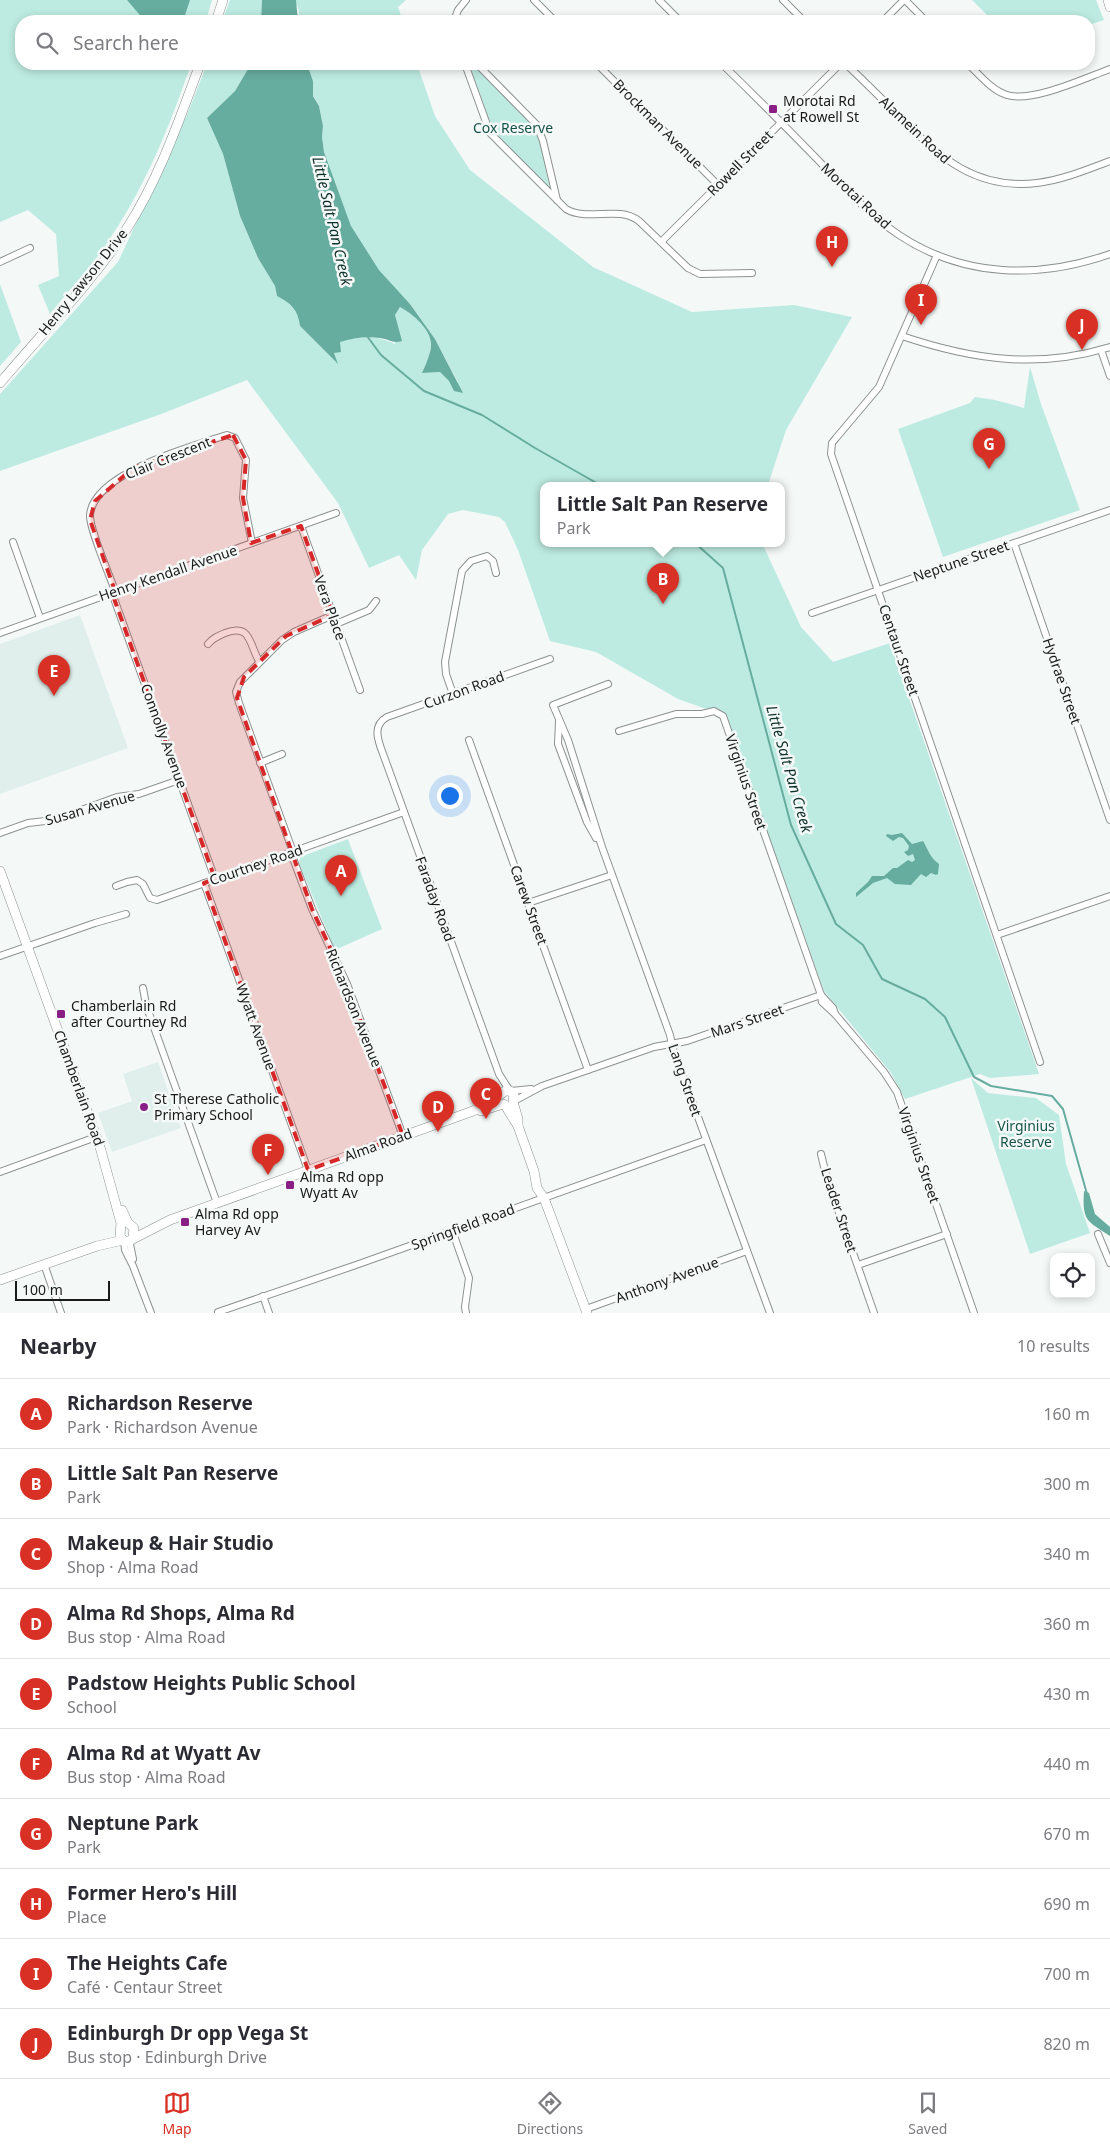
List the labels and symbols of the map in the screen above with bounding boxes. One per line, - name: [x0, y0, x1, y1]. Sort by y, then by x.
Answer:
- street label: Brockman Avenue: [609, 75, 707, 173]
- place label: Morotai Rd at Rowell St: [783, 91, 859, 126]
- street label: Alamein Road: [876, 92, 955, 168]
- marker: Morotai Rd at Rowell St: [767, 103, 779, 115]
- park label: Cox Reserve: [473, 118, 553, 137]
- street label: Rowell Street: [703, 126, 777, 200]
- water label: Little Salt Pan Creek: [308, 154, 358, 288]
- street label: Morotai Road: [817, 158, 895, 233]
- street label: Henry Lawson Drive: [34, 224, 132, 339]
- pin: H: [816, 226, 848, 267]
- pin: I: [905, 284, 937, 325]
- pin: J: [1066, 309, 1098, 350]
- pin: G: [973, 428, 1005, 469]
- street label: Clair Crescent: [122, 432, 213, 483]
- street label: Neptune Street: [910, 535, 1011, 586]
- street label: Henry Kendall Avenue: [96, 540, 240, 605]
- pin: B: [647, 563, 679, 604]
- street label: Vera Place: [310, 573, 351, 643]
- street label: Centaur Street: [875, 602, 924, 698]
- street label: Hydrae Street: [1039, 635, 1086, 727]
- pin: E: [38, 655, 70, 696]
- street label: Curzon Road: [421, 666, 507, 713]
- street label: Connolly Avenue: [137, 681, 192, 791]
- water label: Little Salt Pan Creek: [762, 703, 818, 835]
- street label: Virginius Street: [721, 731, 772, 832]
- your location: [437, 783, 463, 809]
- street label: Susan Avenue: [43, 786, 137, 829]
- street label: Courtney Road: [207, 840, 305, 889]
- street label: Faraday Road: [411, 854, 460, 944]
- pin: A: [325, 855, 357, 896]
- street label: Carew Street: [506, 862, 553, 947]
- street label: Richardson Avenue: [322, 946, 387, 1070]
- street label: Wyatt Avenue: [232, 981, 281, 1073]
- place label: Chamberlain Rd after Courtney Rd: [71, 996, 187, 1031]
- street label: Mars Street: [708, 999, 786, 1042]
- marker: Chamberlain Rd after Courtney Rd: [55, 1008, 67, 1020]
- street label: Chamberlain Road: [50, 1027, 109, 1148]
- street label: Lang Street: [664, 1041, 707, 1118]
- pin: C: [470, 1078, 502, 1119]
- place label: St Therese Catholic Primary School: [154, 1089, 279, 1124]
- pin: D: [422, 1091, 454, 1132]
- marker: St Therese Catholic Primary School: [138, 1101, 150, 1113]
- street label: Virginius Street: [894, 1104, 945, 1205]
- park label: Virginius Reserve: [997, 1116, 1055, 1151]
- street label: Alma Road: [341, 1123, 414, 1166]
- pin: F: [252, 1134, 284, 1175]
- street label: Leader Street: [817, 1165, 862, 1255]
- place label: Alma Rd opp Wyatt Av: [300, 1167, 384, 1202]
- marker: Alma Rd opp Wyatt Av: [284, 1179, 296, 1191]
- street label: Springfield Road: [408, 1199, 517, 1254]
- place label: Alma Rd opp Harvey Av: [195, 1204, 279, 1239]
- marker: Alma Rd opp Harvey Av: [179, 1216, 191, 1228]
- street label: Anthony Avenue: [613, 1252, 721, 1307]
- scale bar: [15, 1278, 110, 1301]

